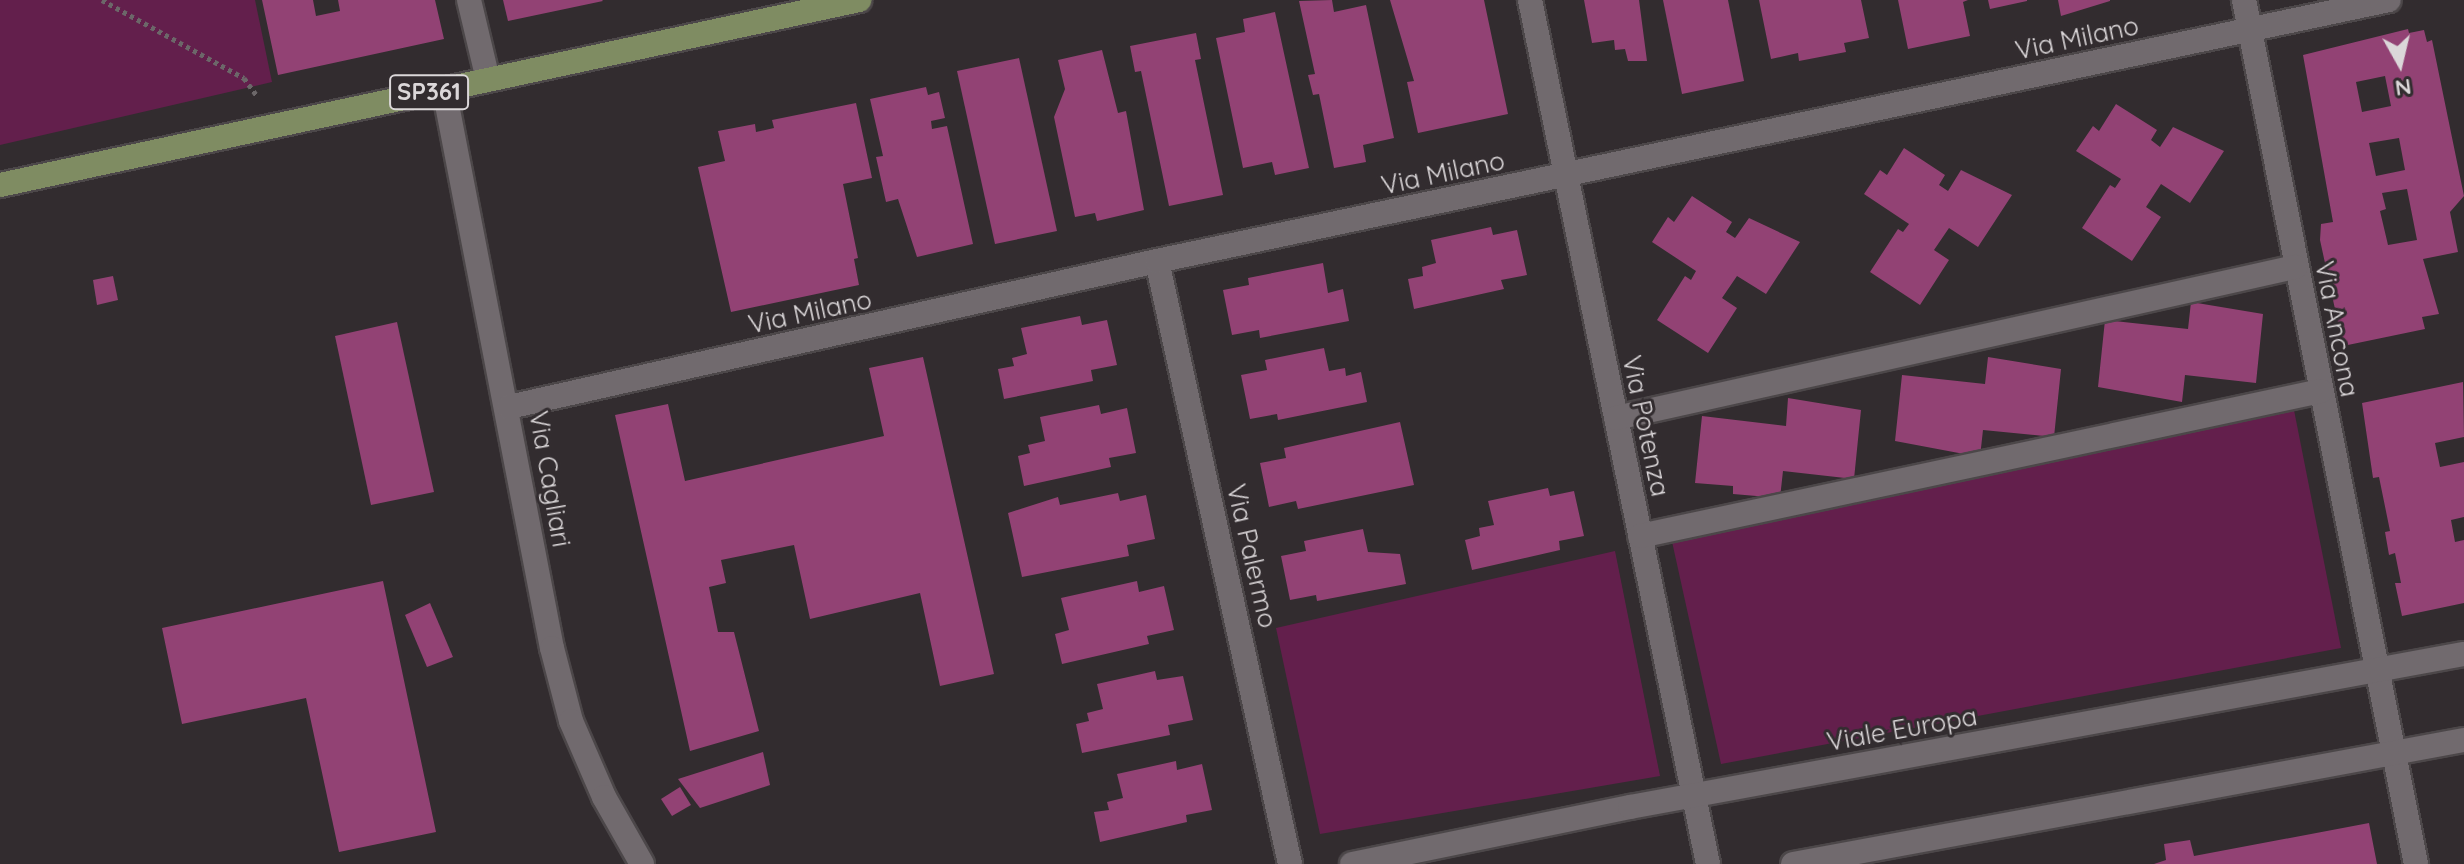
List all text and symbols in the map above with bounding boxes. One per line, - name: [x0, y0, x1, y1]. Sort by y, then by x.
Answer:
- street label: Via Milano: [2013, 10, 2141, 66]
- north arrow: [2360, 24, 2440, 104]
- road number: SP361: [389, 72, 469, 112]
- text: N: [2393, 73, 2413, 103]
- street label: Via Milano: [1379, 145, 1507, 201]
- street label: Via Ancona: [2309, 259, 2365, 399]
- street label: Via Milano: [746, 284, 874, 340]
- street label: Via Potenza: [1616, 353, 1676, 499]
- street label: Via Cagliari: [523, 409, 577, 549]
- street label: Via Palermo: [1220, 481, 1284, 631]
- street label: Viale Europa: [1824, 700, 1980, 758]

